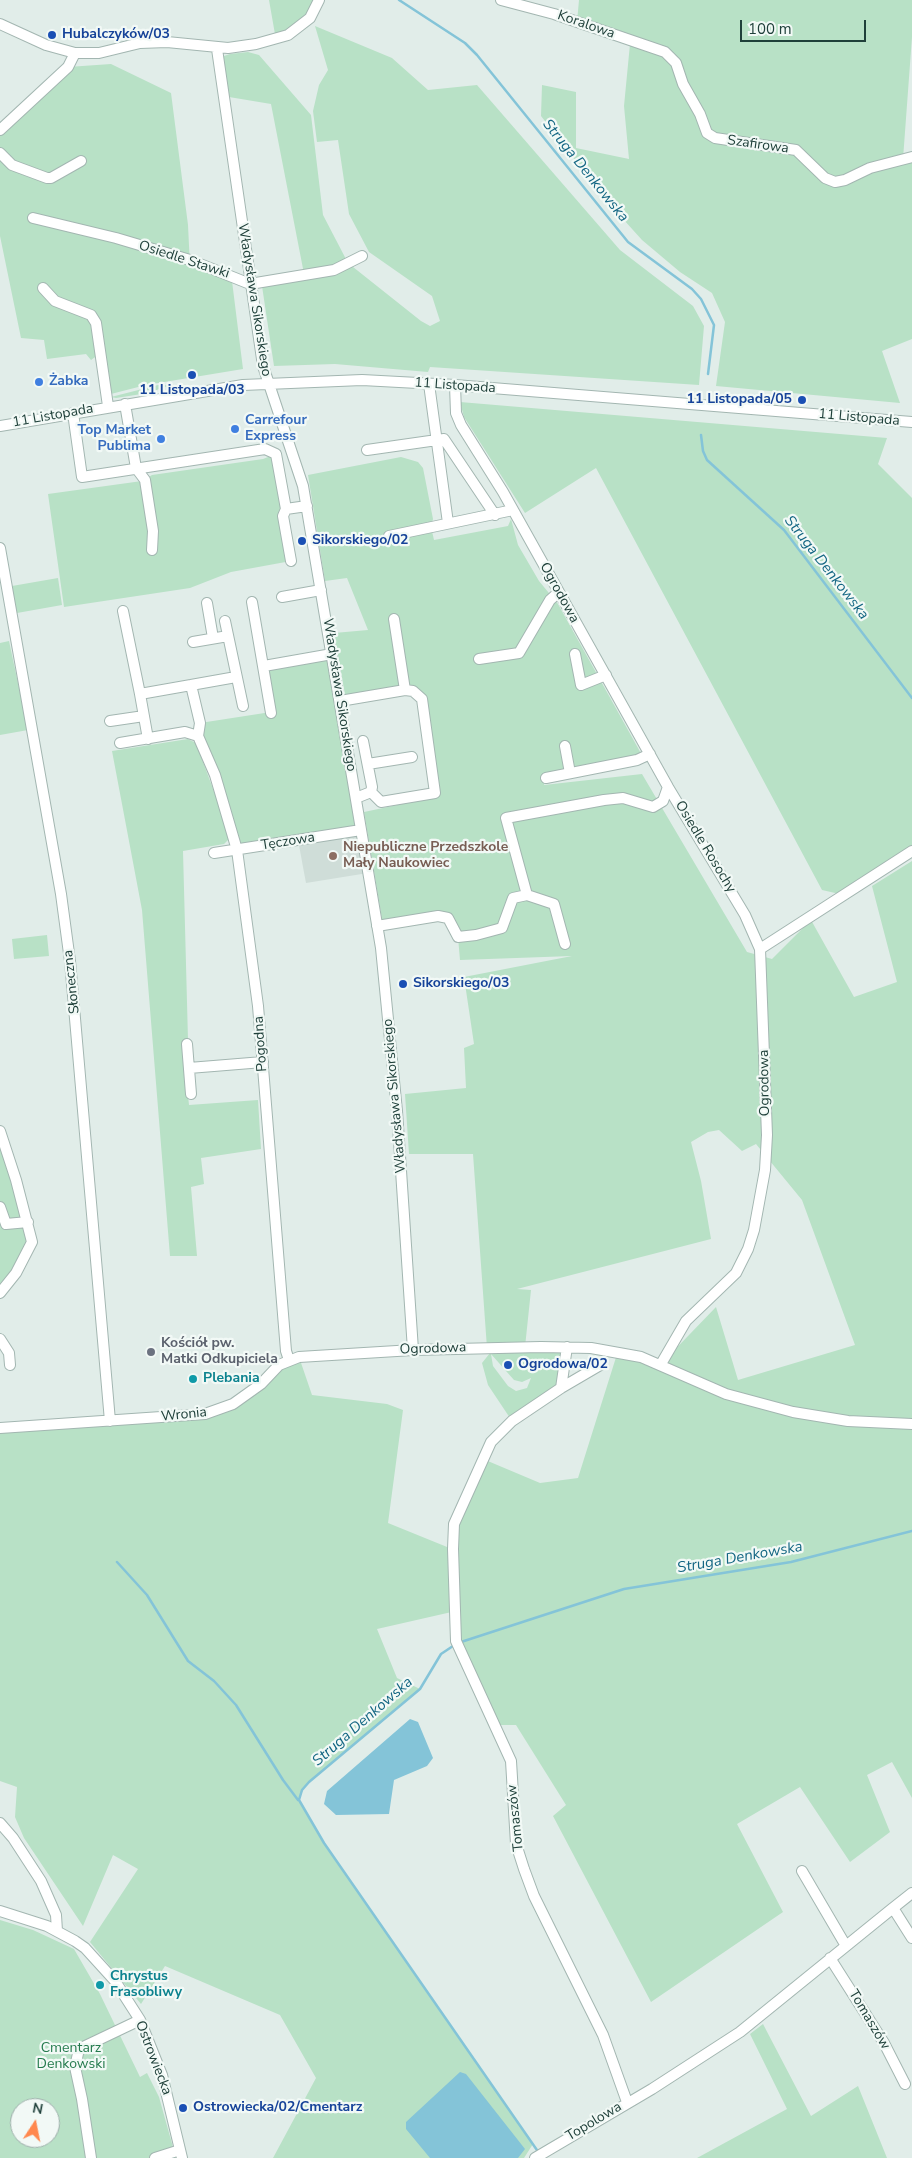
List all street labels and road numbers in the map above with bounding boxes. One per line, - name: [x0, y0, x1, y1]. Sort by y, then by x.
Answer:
- street label: Koralowa: [555, 7, 617, 43]
- street label: Szafirowa: [726, 132, 790, 158]
- street label: Władysława Sikorskiego: [234, 222, 274, 378]
- street label: Osiedle Stawki: [137, 237, 231, 283]
- street label: 11 Listopada: [414, 375, 496, 397]
- street label: 11 Listopada: [11, 401, 95, 431]
- street label: 11 Listopada: [818, 406, 900, 430]
- street label: Ogrodowa: [536, 560, 582, 626]
- street label: Władysława Sikorskiego: [319, 617, 359, 773]
- street label: Osiedle Rosochy: [671, 798, 739, 896]
- street label: Tęczowa: [260, 829, 316, 855]
- street label: Słoneczna: [60, 949, 84, 1015]
- street label: Pogodna: [251, 1016, 271, 1072]
- street label: Władysława Sikorskiego: [380, 1018, 410, 1174]
- street label: Ogrodowa: [756, 1050, 774, 1116]
- street label: Ogrodowa: [399, 1339, 467, 1359]
- street label: Wronia: [160, 1404, 208, 1426]
- street label: Tomaszów: [504, 1784, 528, 1852]
- street label: Tomaszów: [845, 1987, 893, 2053]
- street label: Ostrowiecka: [131, 2018, 175, 2098]
- street label: Topolowa: [563, 2099, 625, 2145]

